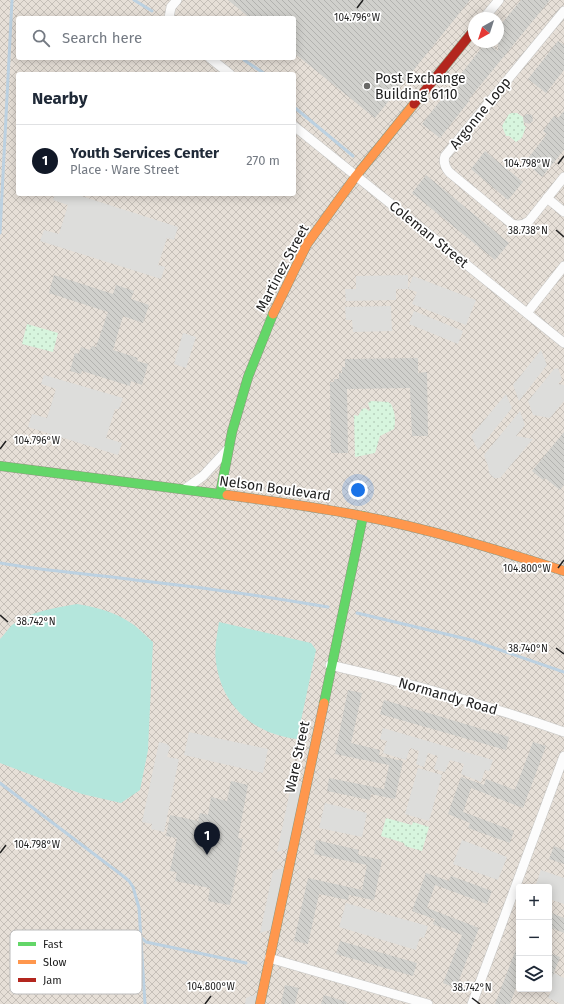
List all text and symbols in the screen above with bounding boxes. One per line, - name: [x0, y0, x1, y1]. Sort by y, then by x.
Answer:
- text: 104.796°W: [334, 12, 381, 24]
- north arrow: [468, 12, 504, 48]
- search box: [16, 16, 296, 60]
- icon: search: [30, 27, 52, 49]
- text: Search here: [62, 29, 142, 47]
- place label: Post Exchange Building 6110: [375, 70, 466, 103]
- street label: Argonne Loop: [446, 74, 515, 153]
- marker: Post Exchange Building 6110: [362, 81, 372, 91]
- text: Nearby: [32, 88, 87, 109]
- text: Youth Services Center: [70, 144, 219, 162]
- text: 1: [42, 153, 48, 168]
- text: 270 m: [246, 153, 280, 168]
- text: 104.798°W: [504, 158, 551, 170]
- text: Place · Ware Street: [70, 162, 179, 177]
- street label: Coleman Street: [386, 197, 472, 272]
- street label: Martinez Street: [252, 221, 313, 315]
- text: 38.738°N: [508, 225, 548, 237]
- text: 104.796°W: [14, 435, 61, 447]
- street label: Nelson Boulevard: [218, 472, 332, 505]
- your location: [348, 480, 368, 500]
- text: 104.800°W: [503, 563, 552, 575]
- text: 38.742°N: [16, 616, 56, 628]
- text: 38.740°N: [508, 643, 548, 655]
- street label: Normandy Road: [396, 674, 499, 719]
- street label: Ware Street: [282, 719, 314, 795]
- pin: 1: [194, 822, 220, 855]
- text: 104.798°W: [14, 839, 61, 851]
- map controls: [516, 884, 552, 992]
- button: +: [516, 884, 552, 920]
- button: −: [516, 920, 552, 956]
- legend: [10, 930, 142, 994]
- text: Fast: [43, 938, 63, 951]
- text: Slow: [43, 956, 67, 969]
- button: layers: [516, 956, 552, 992]
- text: Jam: [43, 974, 62, 987]
- text: 104.800°W: [187, 981, 236, 993]
- text: 38.742°N: [452, 982, 492, 994]

